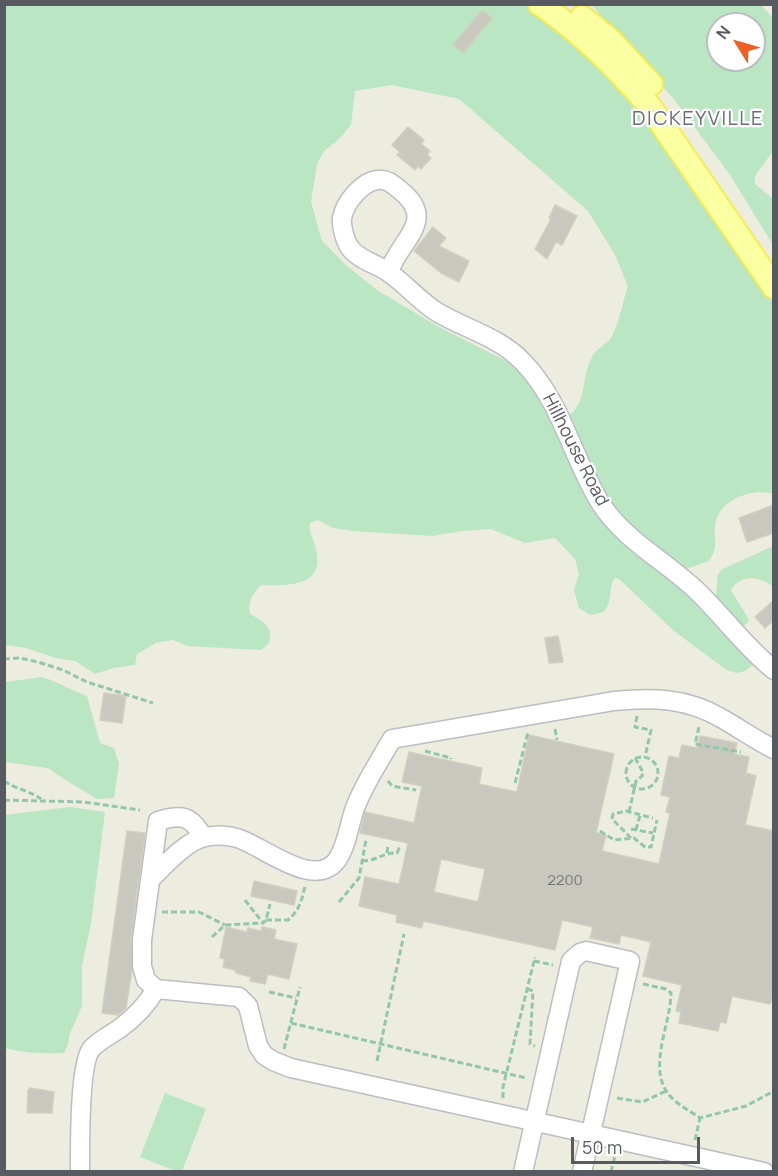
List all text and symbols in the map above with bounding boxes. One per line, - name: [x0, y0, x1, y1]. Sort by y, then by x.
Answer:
- north arrow: [706, 12, 766, 72]
- text: N: [711, 21, 735, 44]
- district label: DICKEYVILLE: [632, 107, 764, 131]
- street label: Hillhouse Road: [537, 390, 613, 510]
- house number: 2200: [547, 872, 583, 890]
- scale bar: [574, 1125, 703, 1163]
- text: 50 m: [582, 1135, 622, 1159]

